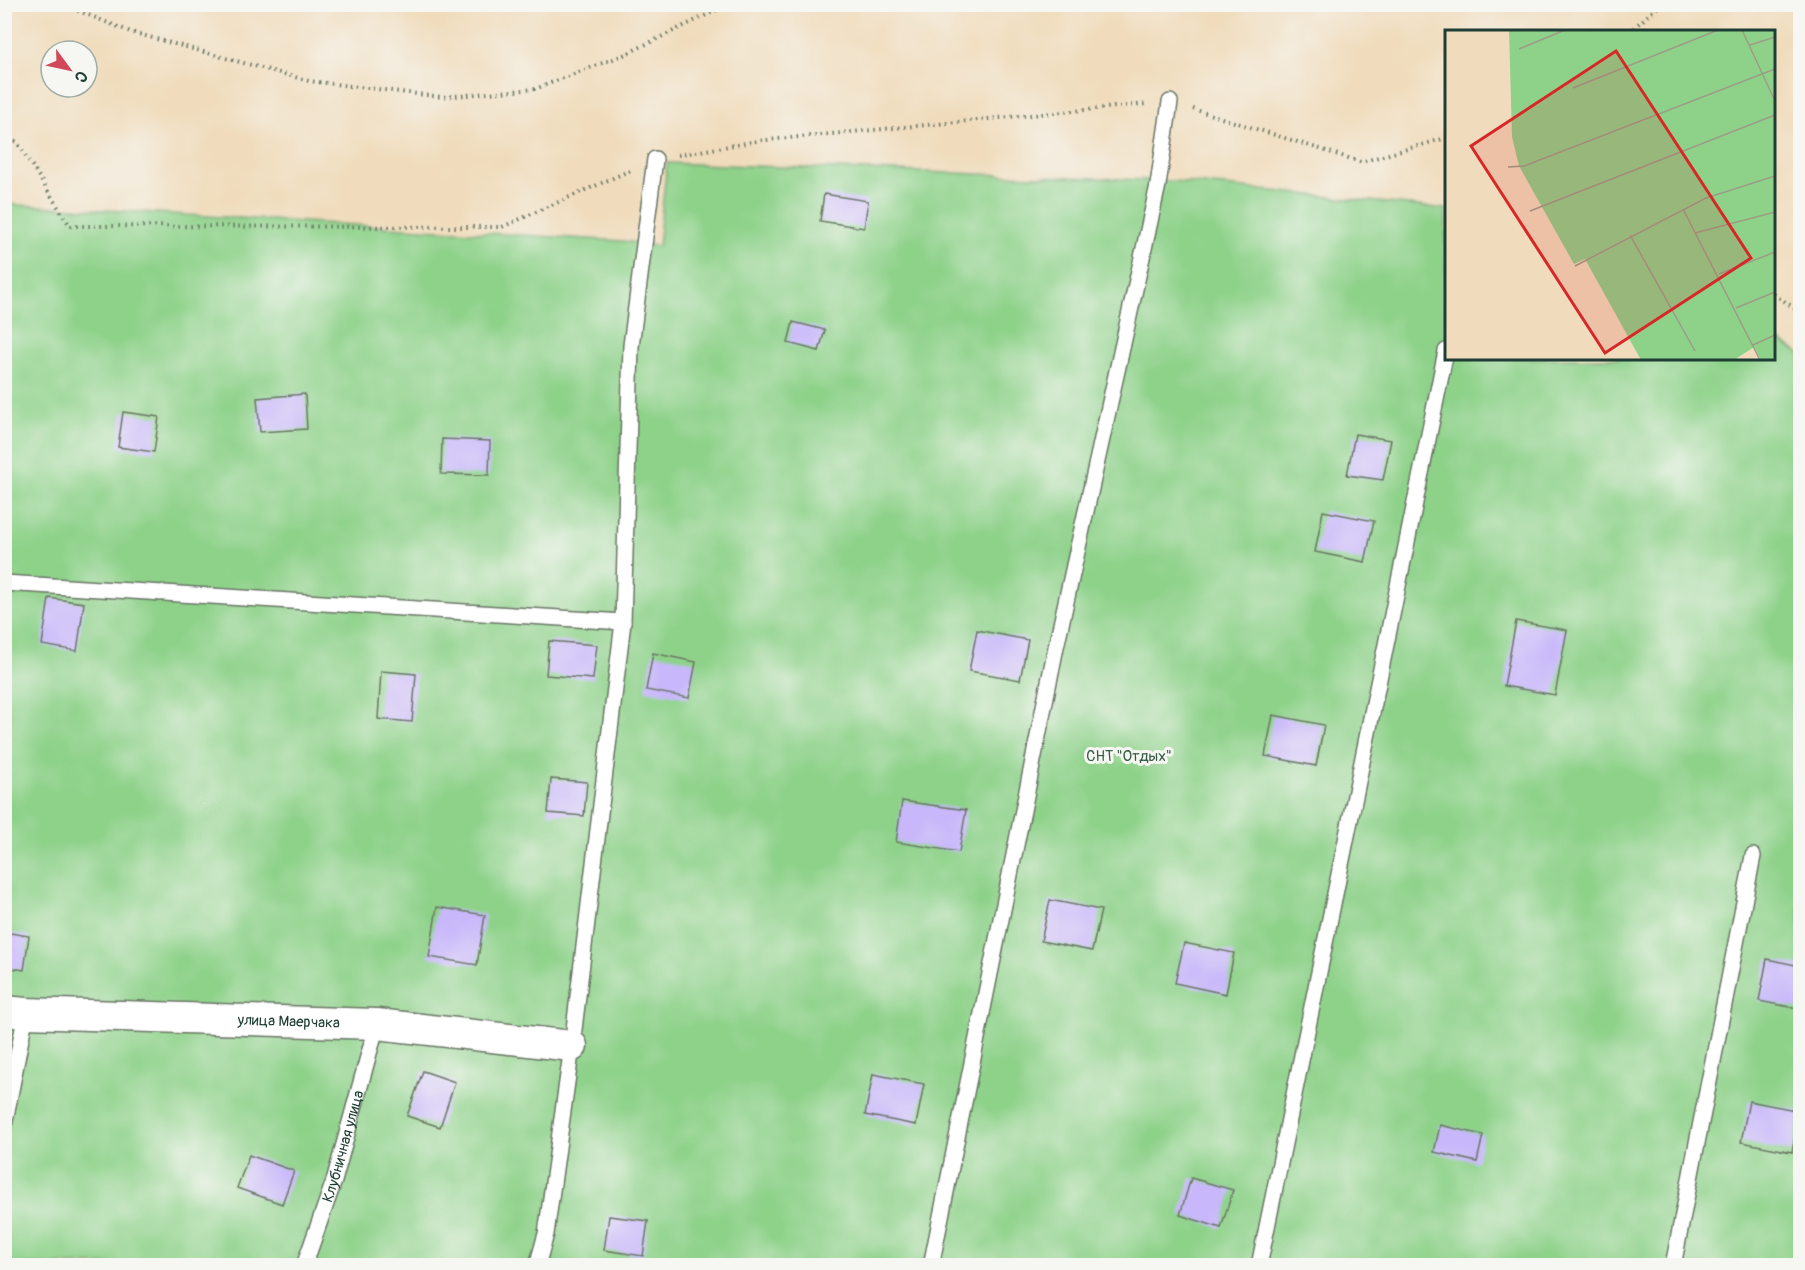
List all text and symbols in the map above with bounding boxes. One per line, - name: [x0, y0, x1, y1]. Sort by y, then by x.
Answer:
- inset map: [1445, 30, 1775, 360]
- north arrow: [39, 39, 99, 99]
- text: С: [70, 67, 92, 86]
- park label: СНТ "Отдых": [1086, 747, 1172, 766]
- street label: улица Маерчака: [236, 1011, 340, 1033]
- street label: Клубничная улица: [318, 1088, 368, 1205]

